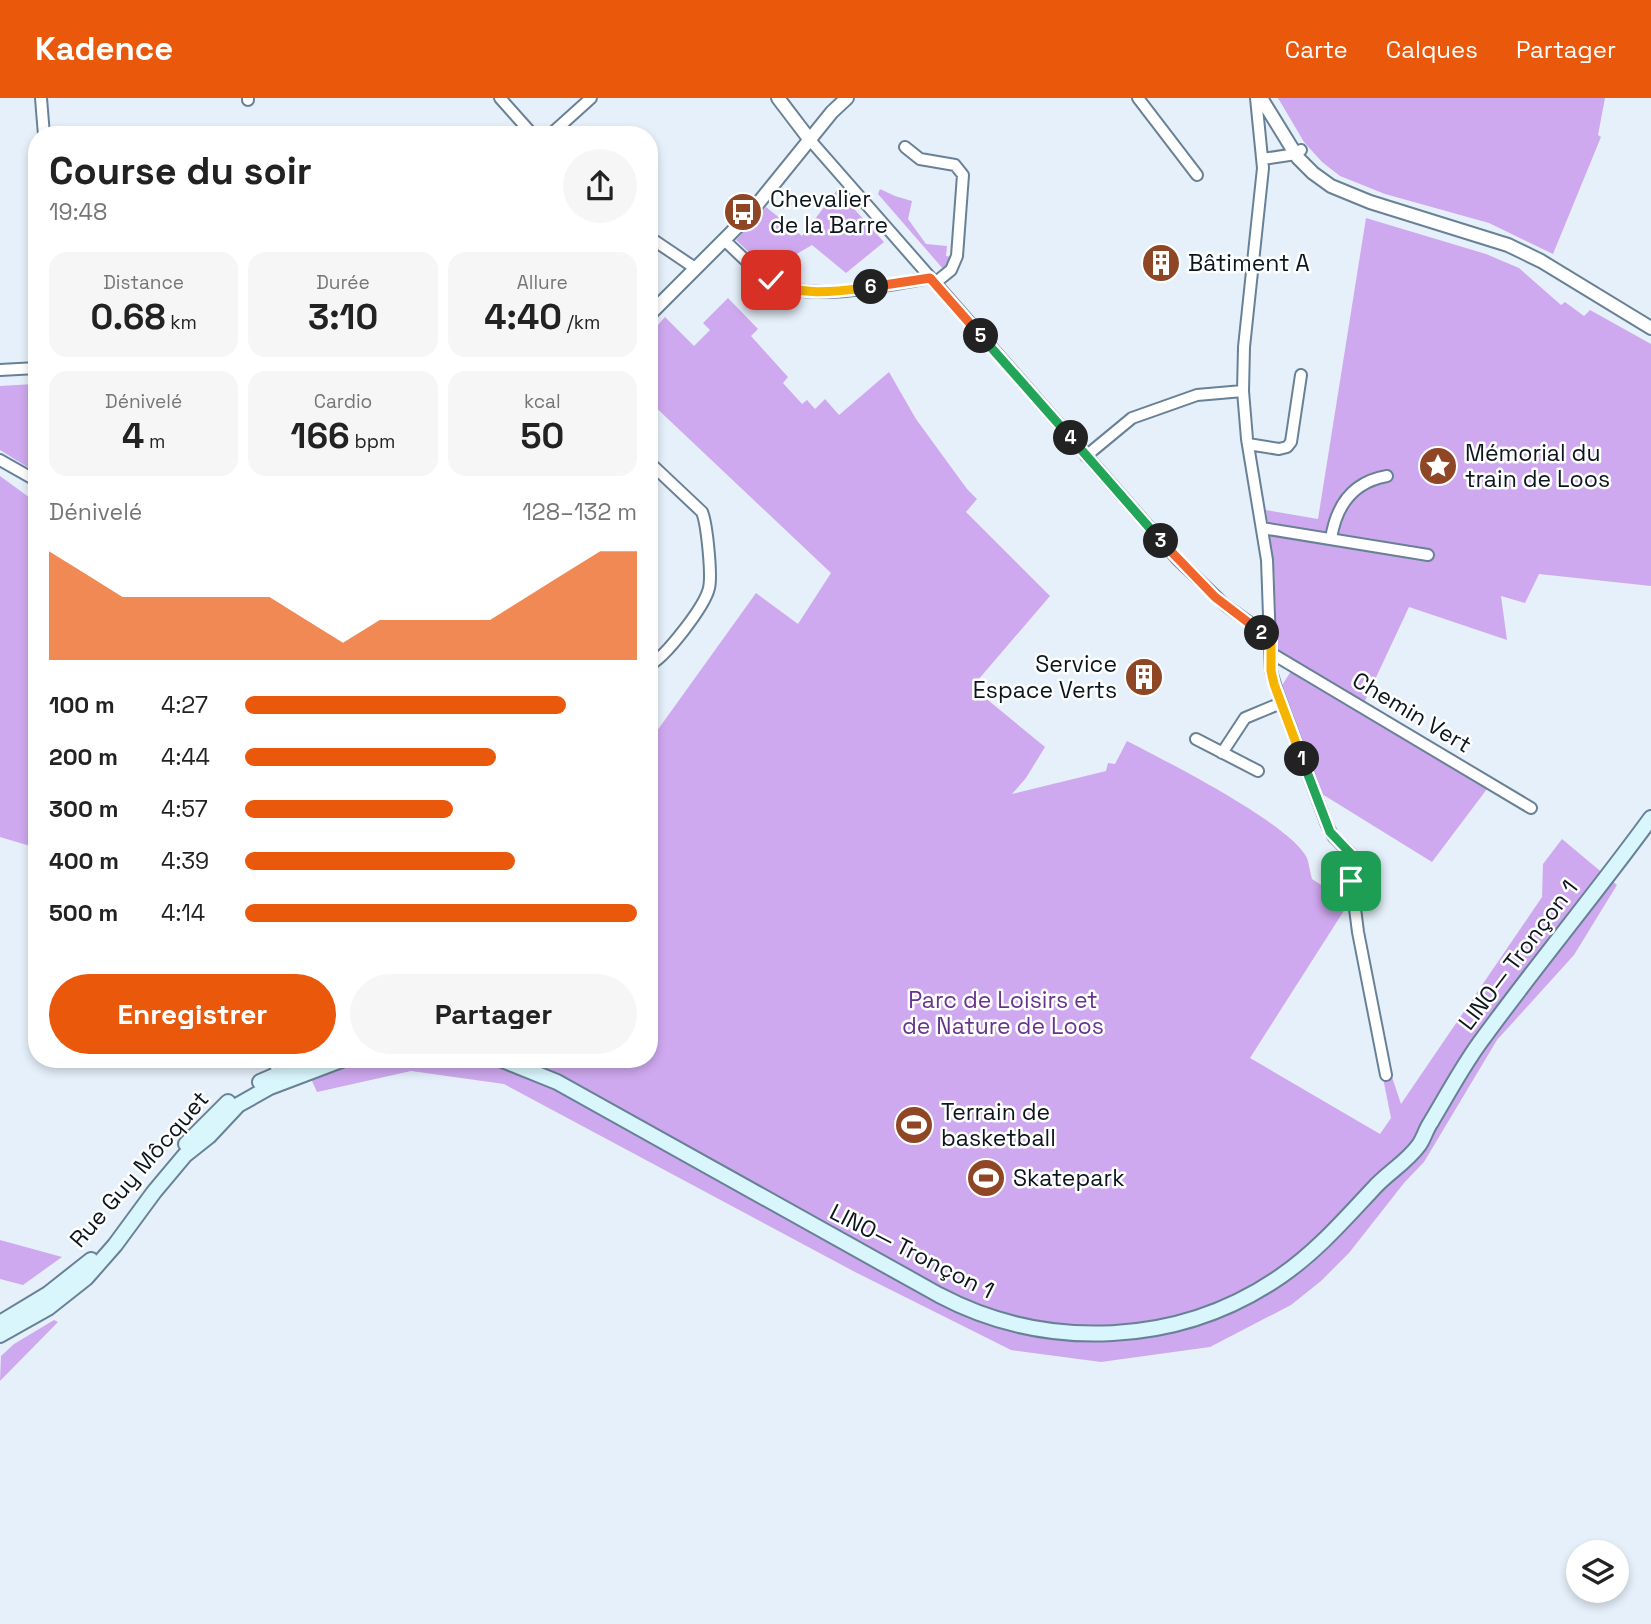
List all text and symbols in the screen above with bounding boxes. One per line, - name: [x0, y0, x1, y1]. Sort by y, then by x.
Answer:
- text: Kadence: [35, 28, 173, 70]
- text: Carte: [1285, 34, 1348, 65]
- text: Calques: [1386, 34, 1478, 65]
- text: Partager: [1516, 34, 1616, 65]
- text: Course du soir: [49, 147, 312, 195]
- button: share: [563, 149, 637, 223]
- place label: Chevalier de la Barre: [770, 184, 888, 240]
- bus stop icon: Chevalier de la Barre: [722, 191, 764, 233]
- text: 19:48: [49, 197, 107, 227]
- building icon: Bâtiment A: [1140, 242, 1182, 284]
- place label: Bâtiment A: [1188, 248, 1310, 278]
- pin: [741, 250, 801, 310]
- icon: check: [752, 261, 790, 299]
- text: Distance: [103, 270, 184, 295]
- text: Durée: [316, 270, 370, 295]
- text: Allure: [517, 270, 568, 295]
- pin: 6: [854, 270, 888, 304]
- text: 6: [865, 274, 876, 299]
- text: 0.68: [90, 295, 165, 339]
- text: 3:10: [308, 295, 378, 339]
- text: 4:40: [484, 295, 562, 339]
- text: km: [165, 310, 197, 335]
- text: /km: [562, 310, 600, 335]
- pin: 5: [964, 318, 998, 354]
- text: 5: [975, 323, 986, 348]
- text: Dénivelé: [105, 389, 182, 414]
- text: Cardio: [314, 389, 372, 414]
- text: kcal: [524, 389, 561, 414]
- text: 4: [122, 414, 144, 458]
- text: 166: [291, 414, 350, 458]
- text: 50: [520, 414, 564, 458]
- pin: 4: [1054, 420, 1088, 456]
- text: 4: [1064, 425, 1077, 450]
- text: m: [144, 429, 165, 454]
- text: bpm: [350, 429, 395, 454]
- place label: Mémorial du train de Loos: [1465, 438, 1610, 494]
- place icon: Mémorial du train de Loos: [1417, 445, 1459, 487]
- text: Dénivelé: [49, 497, 142, 527]
- text: 128–132 m: [522, 497, 637, 527]
- pin: 3: [1144, 524, 1178, 558]
- text: 3: [1155, 528, 1166, 553]
- pin: 2: [1244, 616, 1280, 650]
- text: 2: [1256, 620, 1267, 645]
- place label: Service Espace Verts: [973, 649, 1117, 705]
- building icon: Service Espace Verts: [1123, 656, 1165, 698]
- street label: Chemin Vert: [1347, 665, 1477, 759]
- text: 100 m: [49, 690, 115, 720]
- text: 4:27: [161, 690, 208, 720]
- text: 200 m: [49, 742, 118, 772]
- text: 4:44: [161, 742, 210, 772]
- pin: 1: [1284, 742, 1320, 776]
- text: 1: [1297, 746, 1306, 771]
- text: 300 m: [49, 794, 118, 824]
- text: 4:57: [161, 794, 208, 824]
- text: 400 m: [49, 846, 119, 876]
- text: 4:39: [161, 846, 209, 876]
- pin: [1321, 851, 1381, 911]
- icon: arrive: [1332, 862, 1370, 900]
- street label: LINO— Tronçon 1: [1452, 874, 1584, 1036]
- text: 500 m: [49, 898, 118, 928]
- text: 4:14: [161, 898, 205, 928]
- button: Enregistrer: [49, 974, 336, 1054]
- button: Partager: [350, 974, 637, 1054]
- park label: Parc de Loisirs et de Nature de Loos: [902, 985, 1104, 1041]
- street label: Rue Guy Môcquet: [63, 1084, 215, 1254]
- place label: Terrain de basketball: [941, 1097, 1056, 1153]
- sports icon: Terrain de basketball: [893, 1104, 935, 1146]
- sports icon: Skatepark: [965, 1157, 1007, 1199]
- place label: Skatepark: [1013, 1163, 1125, 1193]
- street label: LINO— Tronçon 1: [825, 1197, 999, 1305]
- map controls: [1566, 1540, 1629, 1603]
- button: layers: [1566, 1540, 1629, 1603]

